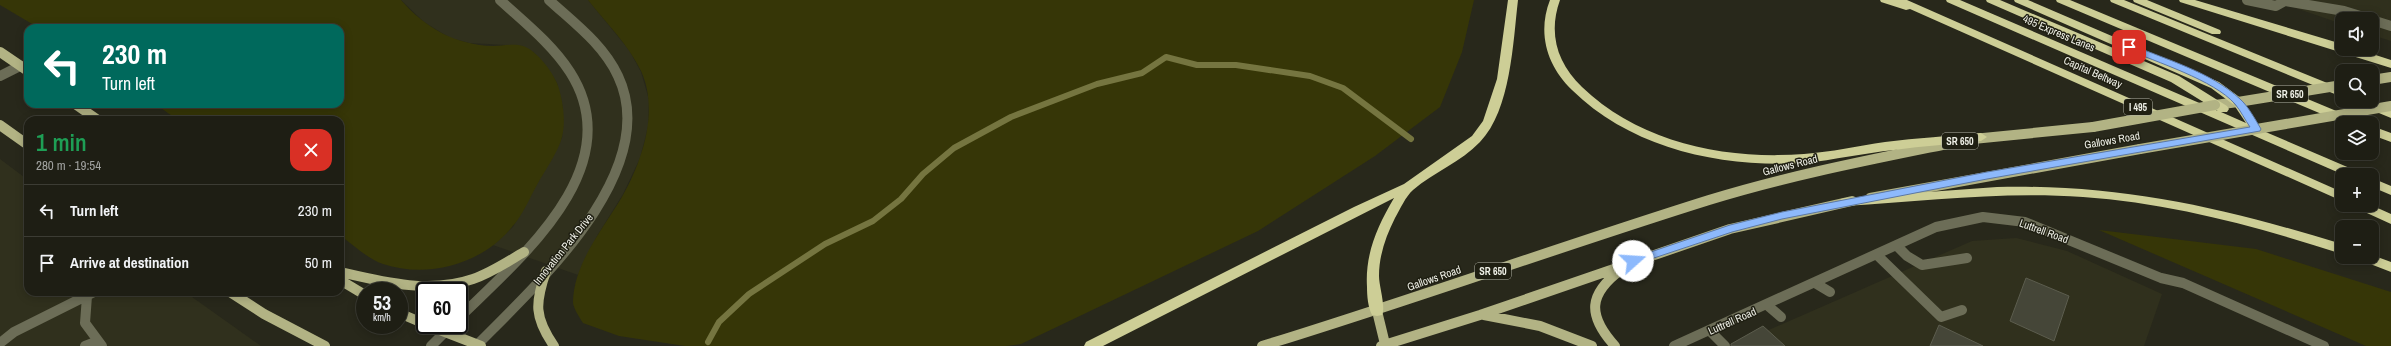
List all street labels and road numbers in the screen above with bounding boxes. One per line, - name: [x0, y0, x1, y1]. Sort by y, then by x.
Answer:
- street label: 495 Express Lanes: [2021, 11, 2098, 55]
- street label: Capital Beltway: [2062, 53, 2125, 91]
- road number: SR 650: [2272, 86, 2308, 102]
- road number: I 495: [2124, 99, 2152, 115]
- street label: Gallows Road: [2083, 128, 2141, 152]
- road number: SR 650: [1942, 133, 1978, 149]
- street label: Gallows Road: [1761, 151, 1819, 179]
- street label: Innovation Park Drive: [530, 211, 596, 287]
- street label: Luttrell Road: [2018, 216, 2070, 246]
- street label: Gallows Road: [1405, 262, 1463, 294]
- road number: SR 650: [1475, 263, 1511, 279]
- street label: Luttrell Road: [1706, 304, 1758, 338]

